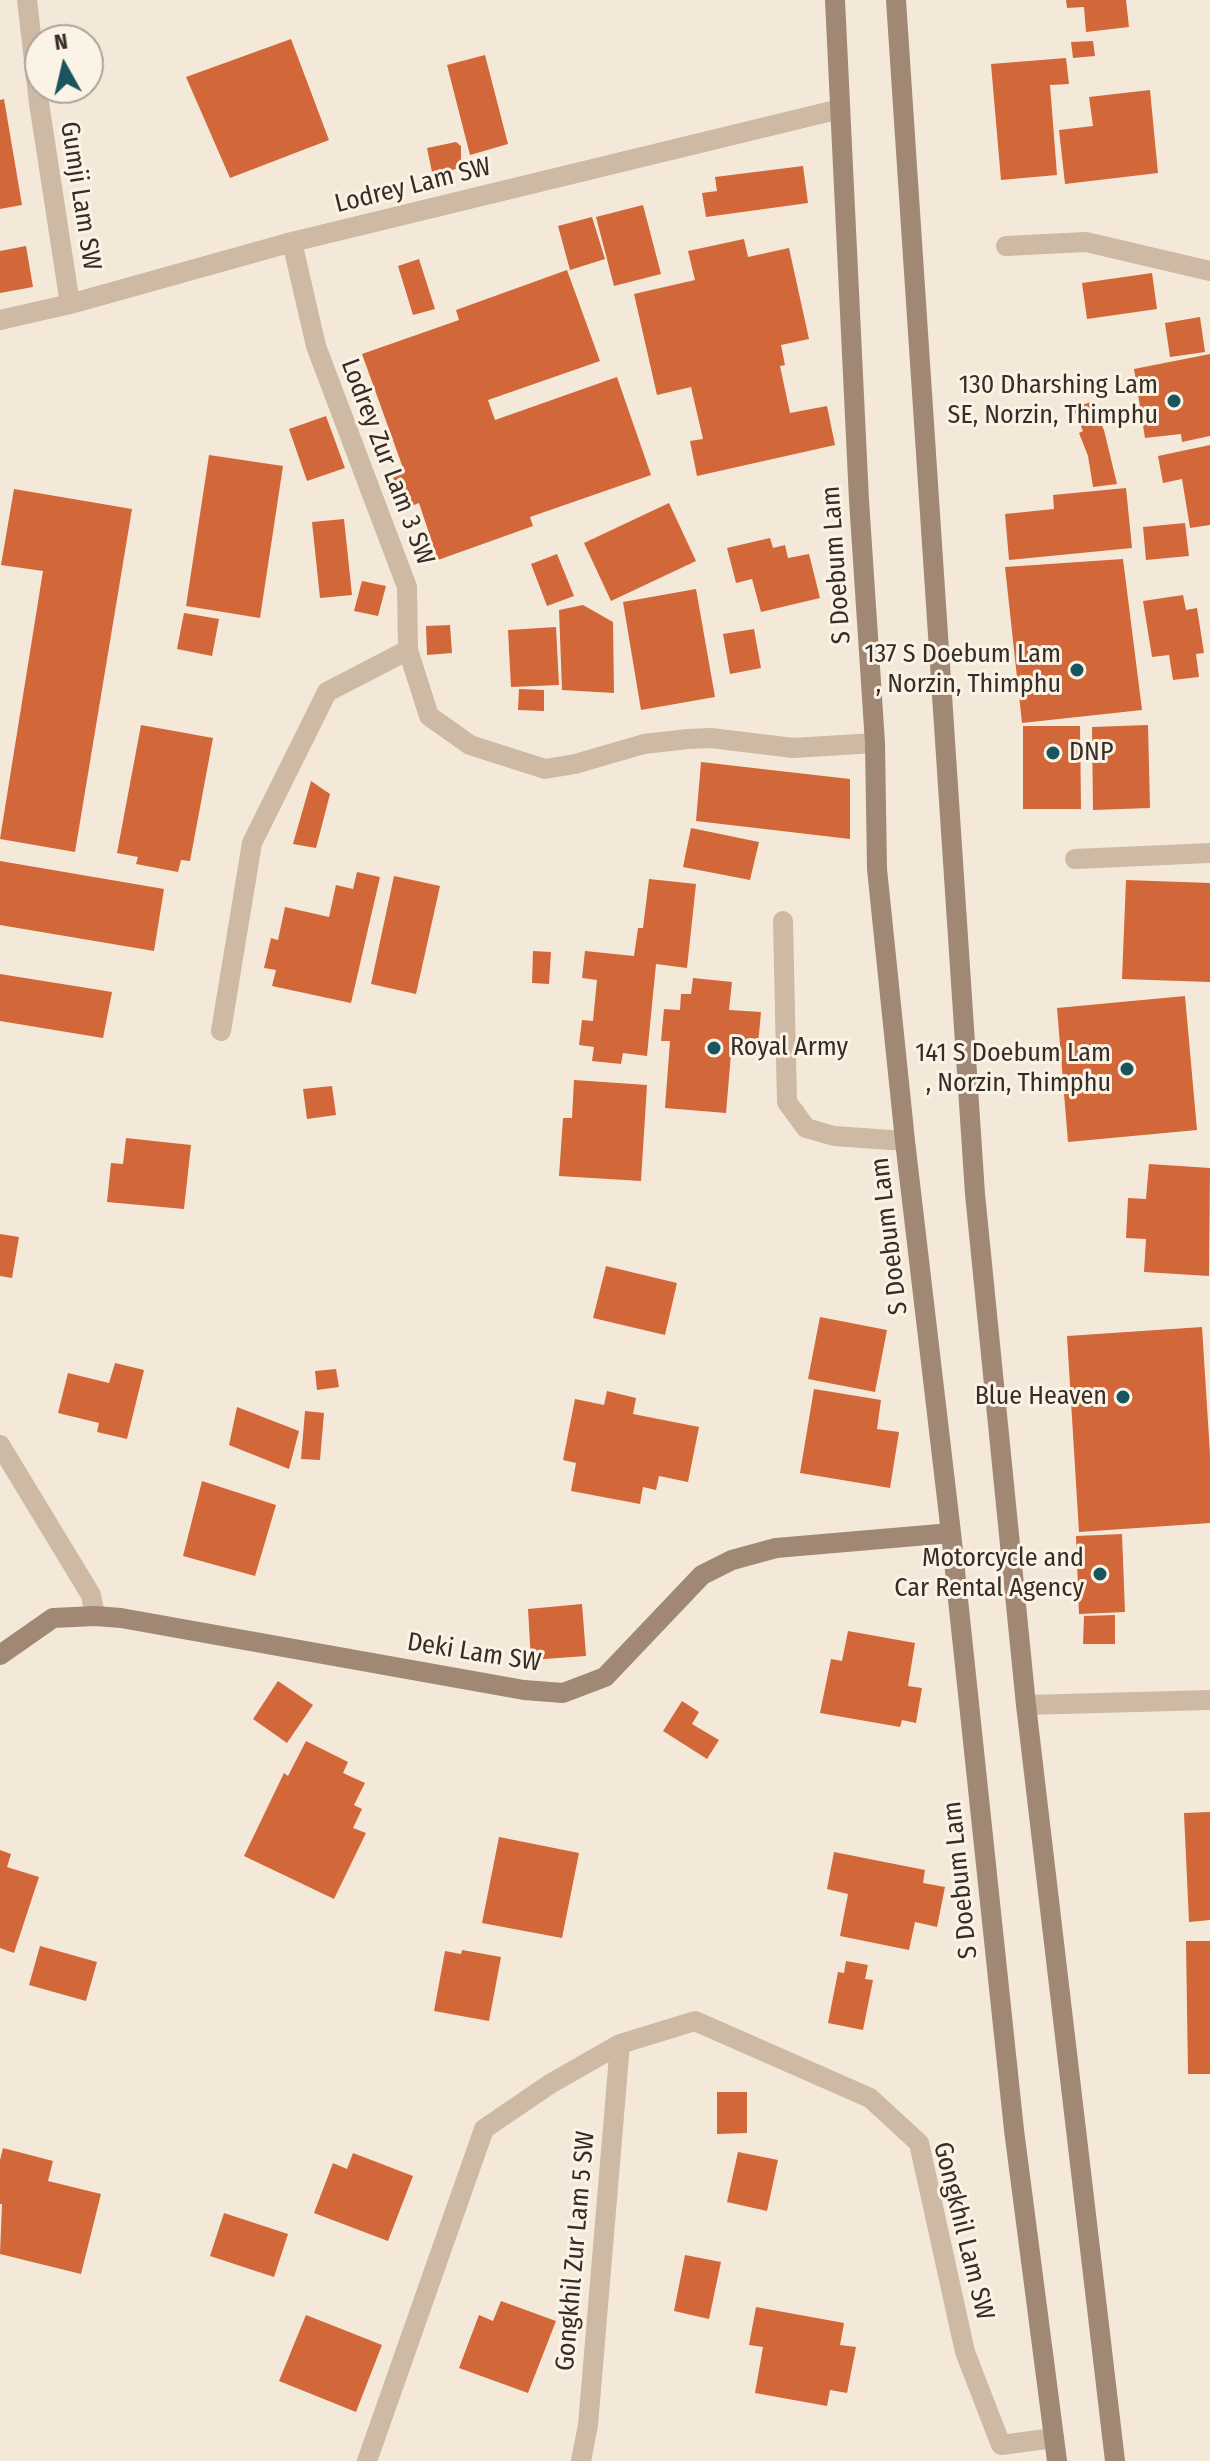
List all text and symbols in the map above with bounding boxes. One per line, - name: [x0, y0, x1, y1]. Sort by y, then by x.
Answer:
- north arrow: [24, 24, 104, 104]
- text: N: [52, 27, 69, 56]
- street label: Gumji Lam SW: [53, 119, 107, 273]
- street label: Lodrey Lam SW: [332, 152, 494, 220]
- street label: Lodrey Zur Lam 3 SW: [333, 355, 441, 569]
- place label: 130 Dharshing Lam SE, Norzin, Thimphu: [948, 370, 1158, 432]
- marker: 130 Dharshing Lam SE, Norzin, Thimphu: [1165, 392, 1183, 410]
- street label: S Doebum Lam: [816, 485, 858, 645]
- place label: 137 S Doebum Lam , Norzin, Thimphu: [864, 639, 1061, 700]
- marker: 137 S Doebum Lam , Norzin, Thimphu: [1068, 661, 1086, 679]
- place label: DNP: [1069, 737, 1113, 769]
- marker: DNP: [1044, 744, 1062, 762]
- place label: Royal Army: [730, 1032, 848, 1064]
- place label: 141 S Doebum Lam , Norzin, Thimphu: [915, 1038, 1111, 1100]
- marker: Royal Army: [705, 1039, 723, 1057]
- marker: 141 S Doebum Lam , Norzin, Thimphu: [1118, 1060, 1136, 1078]
- street label: S Doebum Lam: [865, 1156, 915, 1316]
- place label: Blue Heaven: [975, 1381, 1107, 1413]
- marker: Blue Heaven: [1114, 1388, 1132, 1406]
- place label: Motorcycle and Car Rental Agency: [894, 1543, 1084, 1604]
- marker: Motorcycle and Car Rental Agency: [1091, 1565, 1109, 1583]
- street label: Deki Lam SW: [405, 1627, 543, 1679]
- street label: S Doebum Lam: [937, 1800, 985, 1960]
- street label: Gongkhil Zur Lam 5 SW: [550, 2130, 602, 2372]
- street label: Gongkhil Lam SW: [926, 2139, 1000, 2323]

